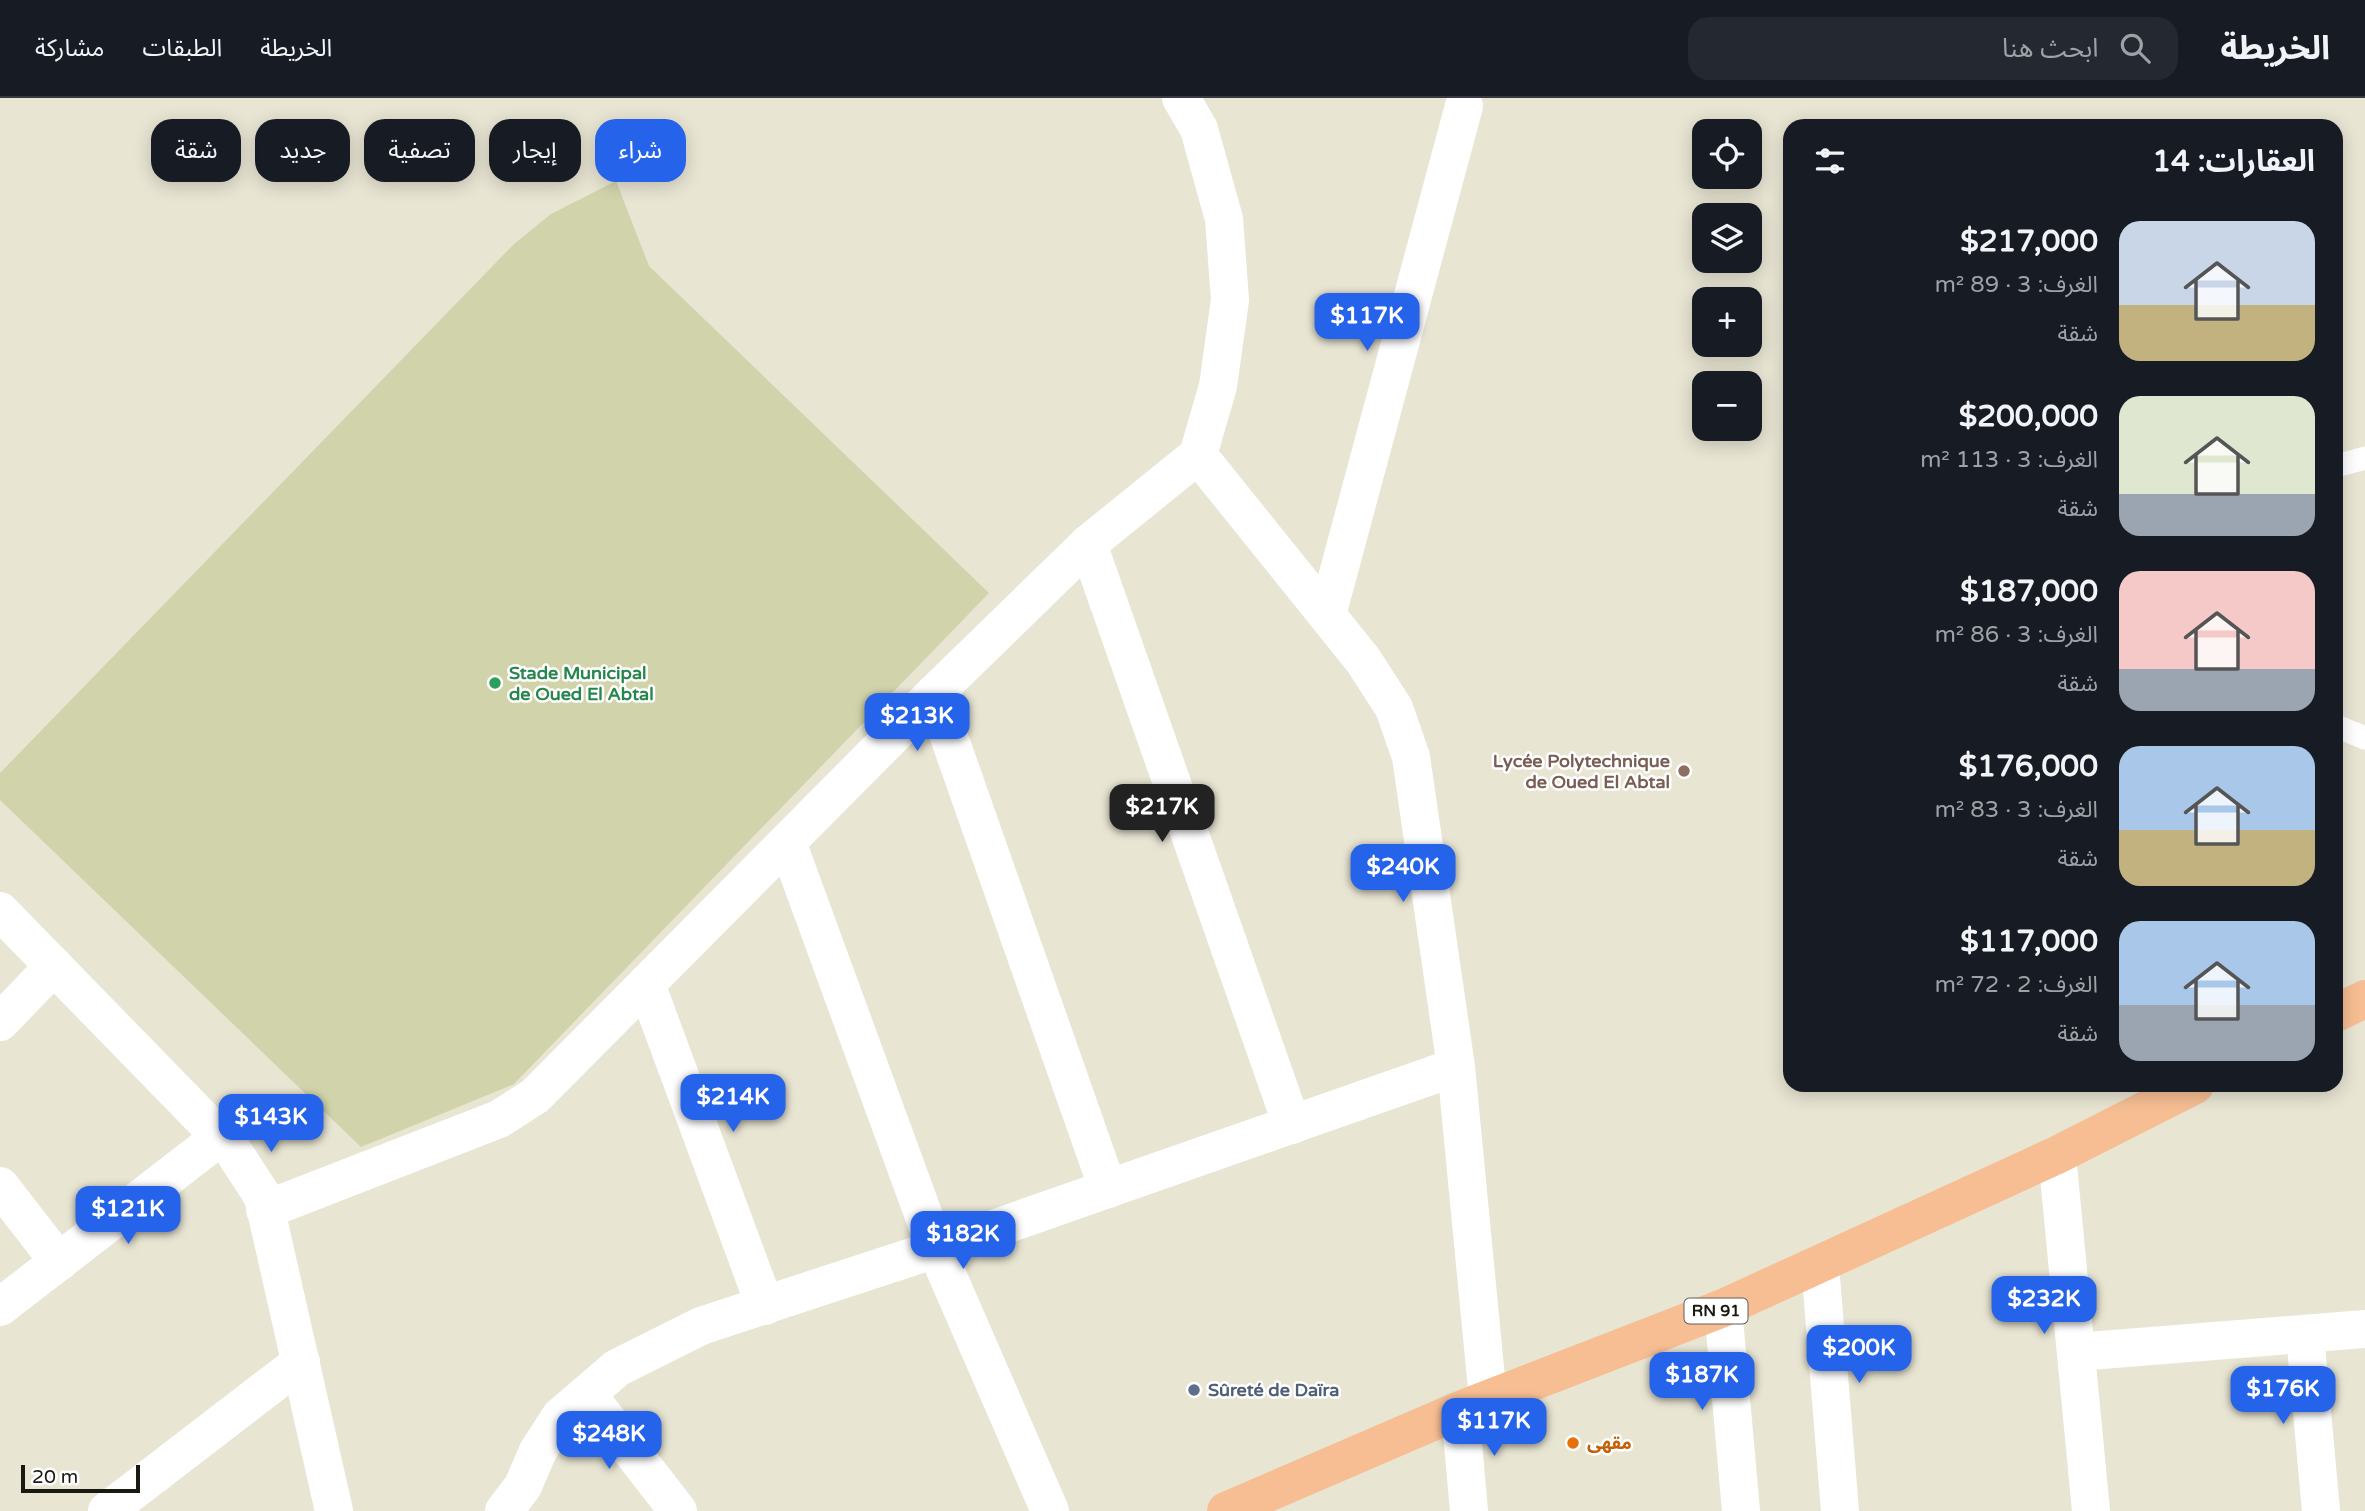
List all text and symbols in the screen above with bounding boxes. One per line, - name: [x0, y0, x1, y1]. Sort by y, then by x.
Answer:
- search box: [1688, 17, 2178, 80]
- icon: search: [2116, 29, 2154, 67]
- text: الخريطة: [2220, 29, 2330, 68]
- text: ابحث هنا: [2002, 33, 2098, 64]
- text: مشاركة: [35, 34, 104, 63]
- text: الطبقات: [142, 34, 222, 63]
- text: الخريطة: [260, 34, 332, 63]
- chip: شقة: [151, 119, 241, 182]
- chip: جديد: [255, 119, 350, 182]
- chip: تصفية: [364, 119, 475, 182]
- chip: إيجار: [489, 119, 581, 182]
- chip: شراء: [595, 119, 686, 182]
- map controls: [1692, 119, 1762, 441]
- button: locate: [1692, 119, 1762, 189]
- icon: filters: [1811, 142, 1849, 180]
- text: العقارات: 14: [2152, 143, 2315, 180]
- button: layers: [1692, 203, 1762, 273]
- text: $217,000: [1960, 223, 2098, 260]
- icon: home: [2175, 249, 2259, 333]
- text: الغرف: 3 · 89 m²: [1935, 271, 2098, 299]
- button: +: [1692, 287, 1762, 357]
- pin: $117K: [1318, 294, 1416, 353]
- text: $117K: [1331, 302, 1403, 330]
- text: شقة: [2057, 320, 2098, 348]
- button: −: [1692, 371, 1762, 441]
- text: $200,000: [1959, 398, 2098, 435]
- icon: home: [2175, 424, 2259, 508]
- text: الغرف: 3 · 113 m²: [1920, 446, 2098, 474]
- text: شقة: [2057, 495, 2098, 523]
- text: $187,000: [1960, 573, 2098, 610]
- icon: home: [2175, 599, 2259, 683]
- text: الغرف: 3 · 86 m²: [1935, 621, 2098, 649]
- place label: Stade Municipal de Oued El Abtal: [509, 662, 654, 705]
- text: شقة: [2057, 670, 2098, 698]
- marker: Stade Municipal de Oued El Abtal: [487, 675, 503, 691]
- pin: $213K: [868, 694, 966, 753]
- text: $213K: [881, 702, 953, 730]
- text: $176,000: [1959, 748, 2098, 785]
- place label: Lycée Polytechnique de Oued El Abtal: [1493, 750, 1670, 793]
- marker: Lycée Polytechnique de Oued El Abtal: [1676, 763, 1692, 779]
- icon: home: [2175, 774, 2259, 858]
- pin: $217K: [1113, 784, 1211, 844]
- text: $217K: [1126, 793, 1198, 821]
- text: الغرف: 3 · 83 m²: [1935, 796, 2098, 824]
- pin: $240K: [1354, 844, 1452, 904]
- text: شقة: [2057, 845, 2098, 873]
- text: $240K: [1367, 853, 1439, 881]
- text: $117,000: [1960, 923, 2098, 960]
- icon: home: [2175, 949, 2259, 1033]
- text: الغرف: 2 · 72 m²: [1935, 971, 2098, 999]
- text: شقة: [2057, 1020, 2098, 1048]
- pin: $214K: [684, 1074, 782, 1134]
- text: $214K: [697, 1083, 769, 1111]
- pin: $143K: [222, 1094, 320, 1154]
- text: $143K: [235, 1103, 307, 1131]
- pin: $121K: [79, 1186, 177, 1246]
- text: $121K: [92, 1195, 164, 1223]
- pin: $182K: [914, 1212, 1012, 1271]
- text: $182K: [927, 1220, 999, 1248]
- pin: $232K: [1995, 1276, 2093, 1336]
- text: $232K: [2008, 1285, 2080, 1313]
- road number: RN 91: [1684, 1298, 1748, 1324]
- pin: $200K: [1810, 1326, 1908, 1385]
- text: $200K: [1823, 1334, 1895, 1362]
- pin: $187K: [1653, 1352, 1751, 1412]
- text: $187K: [1666, 1361, 1738, 1389]
- pin: $176K: [2234, 1366, 2332, 1426]
- text: $176K: [2247, 1375, 2319, 1403]
- place label: Sûreté de Daïra: [1208, 1379, 1340, 1401]
- marker: Sûreté de Daïra: [1186, 1382, 1202, 1398]
- pin: $117K: [1445, 1398, 1543, 1458]
- text: $117K: [1458, 1407, 1530, 1435]
- pin: $248K: [560, 1412, 658, 1471]
- text: $248K: [573, 1420, 645, 1448]
- place label: مقهى: [1587, 1432, 1632, 1454]
- marker: مقهى: [1565, 1435, 1581, 1451]
- scale bar: [21, 1462, 140, 1494]
- text: 20 m: [32, 1466, 78, 1488]

